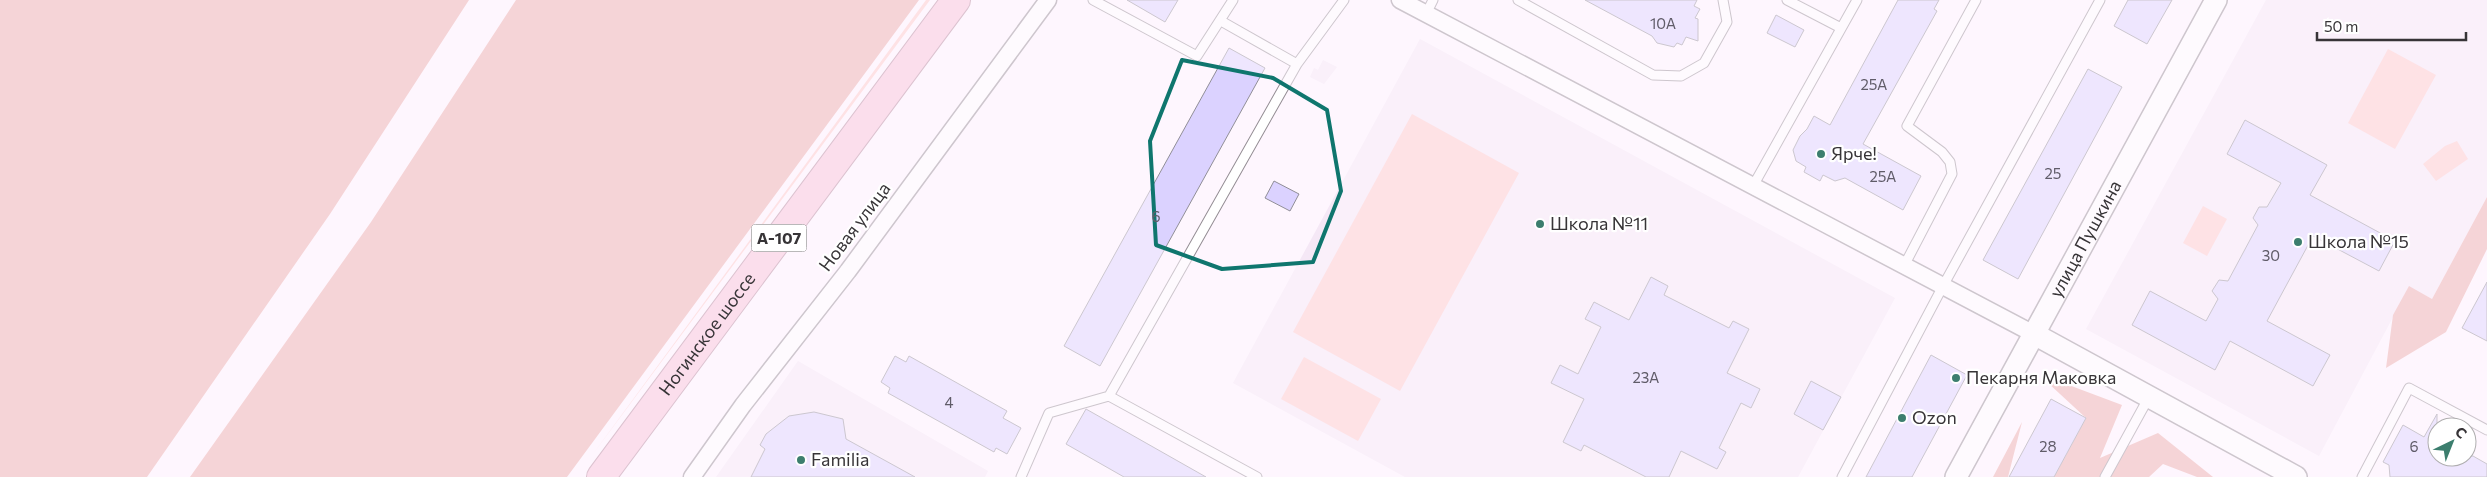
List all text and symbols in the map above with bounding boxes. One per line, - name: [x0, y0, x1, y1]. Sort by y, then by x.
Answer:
- scale bar: [2317, 10, 2466, 42]
- house number: 10А: [1650, 14, 1676, 32]
- text: 50 m: [2324, 17, 2358, 35]
- house number: 25А: [1861, 75, 1887, 93]
- place label: Ярче!: [1831, 142, 1877, 164]
- marker: Ярче!: [1815, 148, 1827, 160]
- house number: 25: [2045, 164, 2061, 182]
- house number: 25А: [1870, 167, 1896, 185]
- street label: улица Пушкина: [2044, 176, 2126, 301]
- street label: Новая улица: [814, 178, 895, 275]
- house number: 6: [1151, 207, 1161, 225]
- place label: Школа №11: [1550, 212, 1648, 234]
- marker: Школа №11: [1534, 218, 1546, 230]
- road number: А-107: [752, 224, 806, 252]
- place label: Школа №15: [2308, 230, 2409, 252]
- marker: Школа №15: [2292, 236, 2304, 248]
- house number: 30: [2262, 246, 2280, 264]
- street label: Ногинское шоссе: [654, 268, 759, 399]
- place label: Пекарня Маковка: [1966, 366, 2116, 388]
- house number: 23А: [1633, 368, 1659, 386]
- marker: Пекарня Маковка: [1950, 372, 1962, 384]
- house number: 4: [945, 393, 954, 411]
- place label: Ozon: [1912, 406, 1957, 428]
- marker: Ozon: [1896, 412, 1908, 424]
- north arrow: [2427, 417, 2477, 467]
- text: С: [2452, 423, 2471, 442]
- house number: 28: [2039, 437, 2057, 455]
- house number: 6: [2409, 437, 2419, 455]
- place label: Familia: [811, 448, 869, 470]
- marker: Familia: [795, 454, 807, 466]

